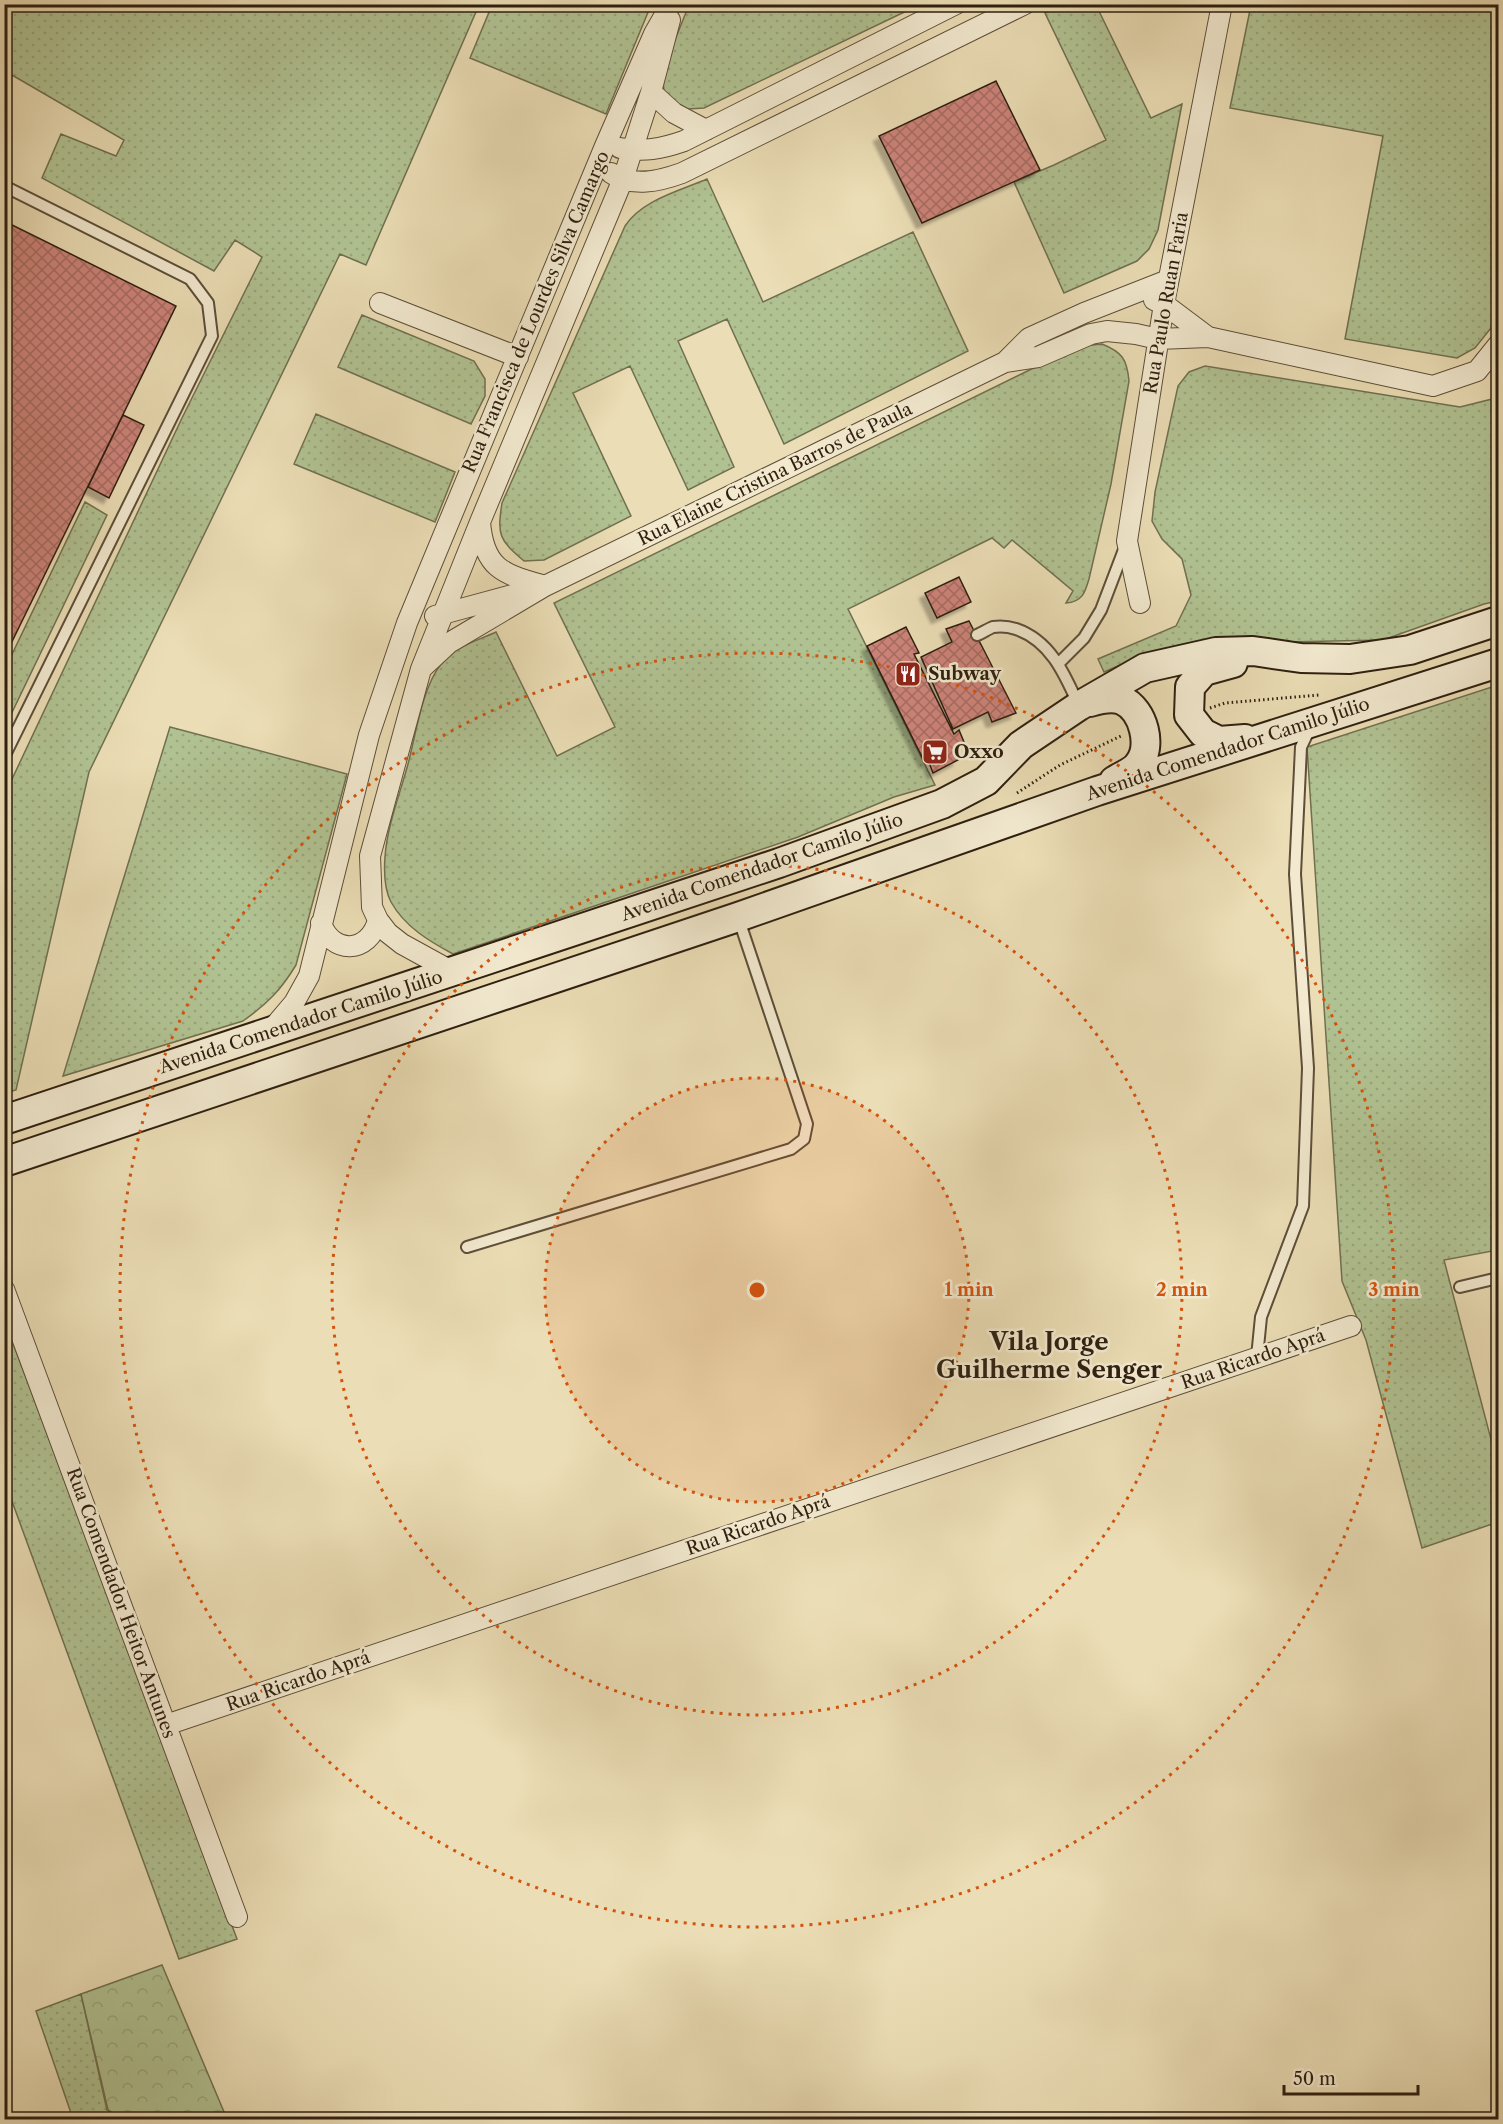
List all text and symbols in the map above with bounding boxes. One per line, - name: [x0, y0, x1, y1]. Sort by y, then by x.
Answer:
- street label: Rua Francisca de Lourdes Silva Camargo: [458, 148, 614, 476]
- street label: Rua Paulo Ruan Faria: [1139, 210, 1193, 396]
- street label: Rua Elaine Cristina Barros de Paula: [634, 398, 916, 550]
- restaurant icon: Subway: [893, 659, 923, 689]
- place label: Subway: [928, 663, 1002, 685]
- street label: Avenida Comendador Camilo Júlio: [1083, 693, 1372, 806]
- supermarket icon: Oxxo: [920, 737, 950, 767]
- place label: Oxxo: [954, 741, 1004, 763]
- street label: Avenida Comendador Camilo Júlio: [617, 808, 906, 926]
- street label: Avenida Comendador Camilo Júlio: [156, 966, 445, 1079]
- text: 1 min: [944, 1279, 994, 1301]
- text: 2 min: [1156, 1279, 1209, 1301]
- text: 3 min: [1368, 1279, 1420, 1301]
- centre of rings: [747, 1280, 767, 1300]
- street label: Rua Ricardo Aprá: [1178, 1324, 1328, 1394]
- district label: Vila Jorge Guilherme Senger: [936, 1327, 1162, 1384]
- street label: Rua Comendador Heitor Antunes: [62, 1465, 180, 1741]
- street label: Rua Ricardo Aprá: [683, 1490, 833, 1560]
- street label: Rua Ricardo Aprá: [223, 1646, 373, 1716]
- scale bar: [1284, 2058, 1418, 2096]
- text: 50 m: [1293, 2068, 1336, 2090]

